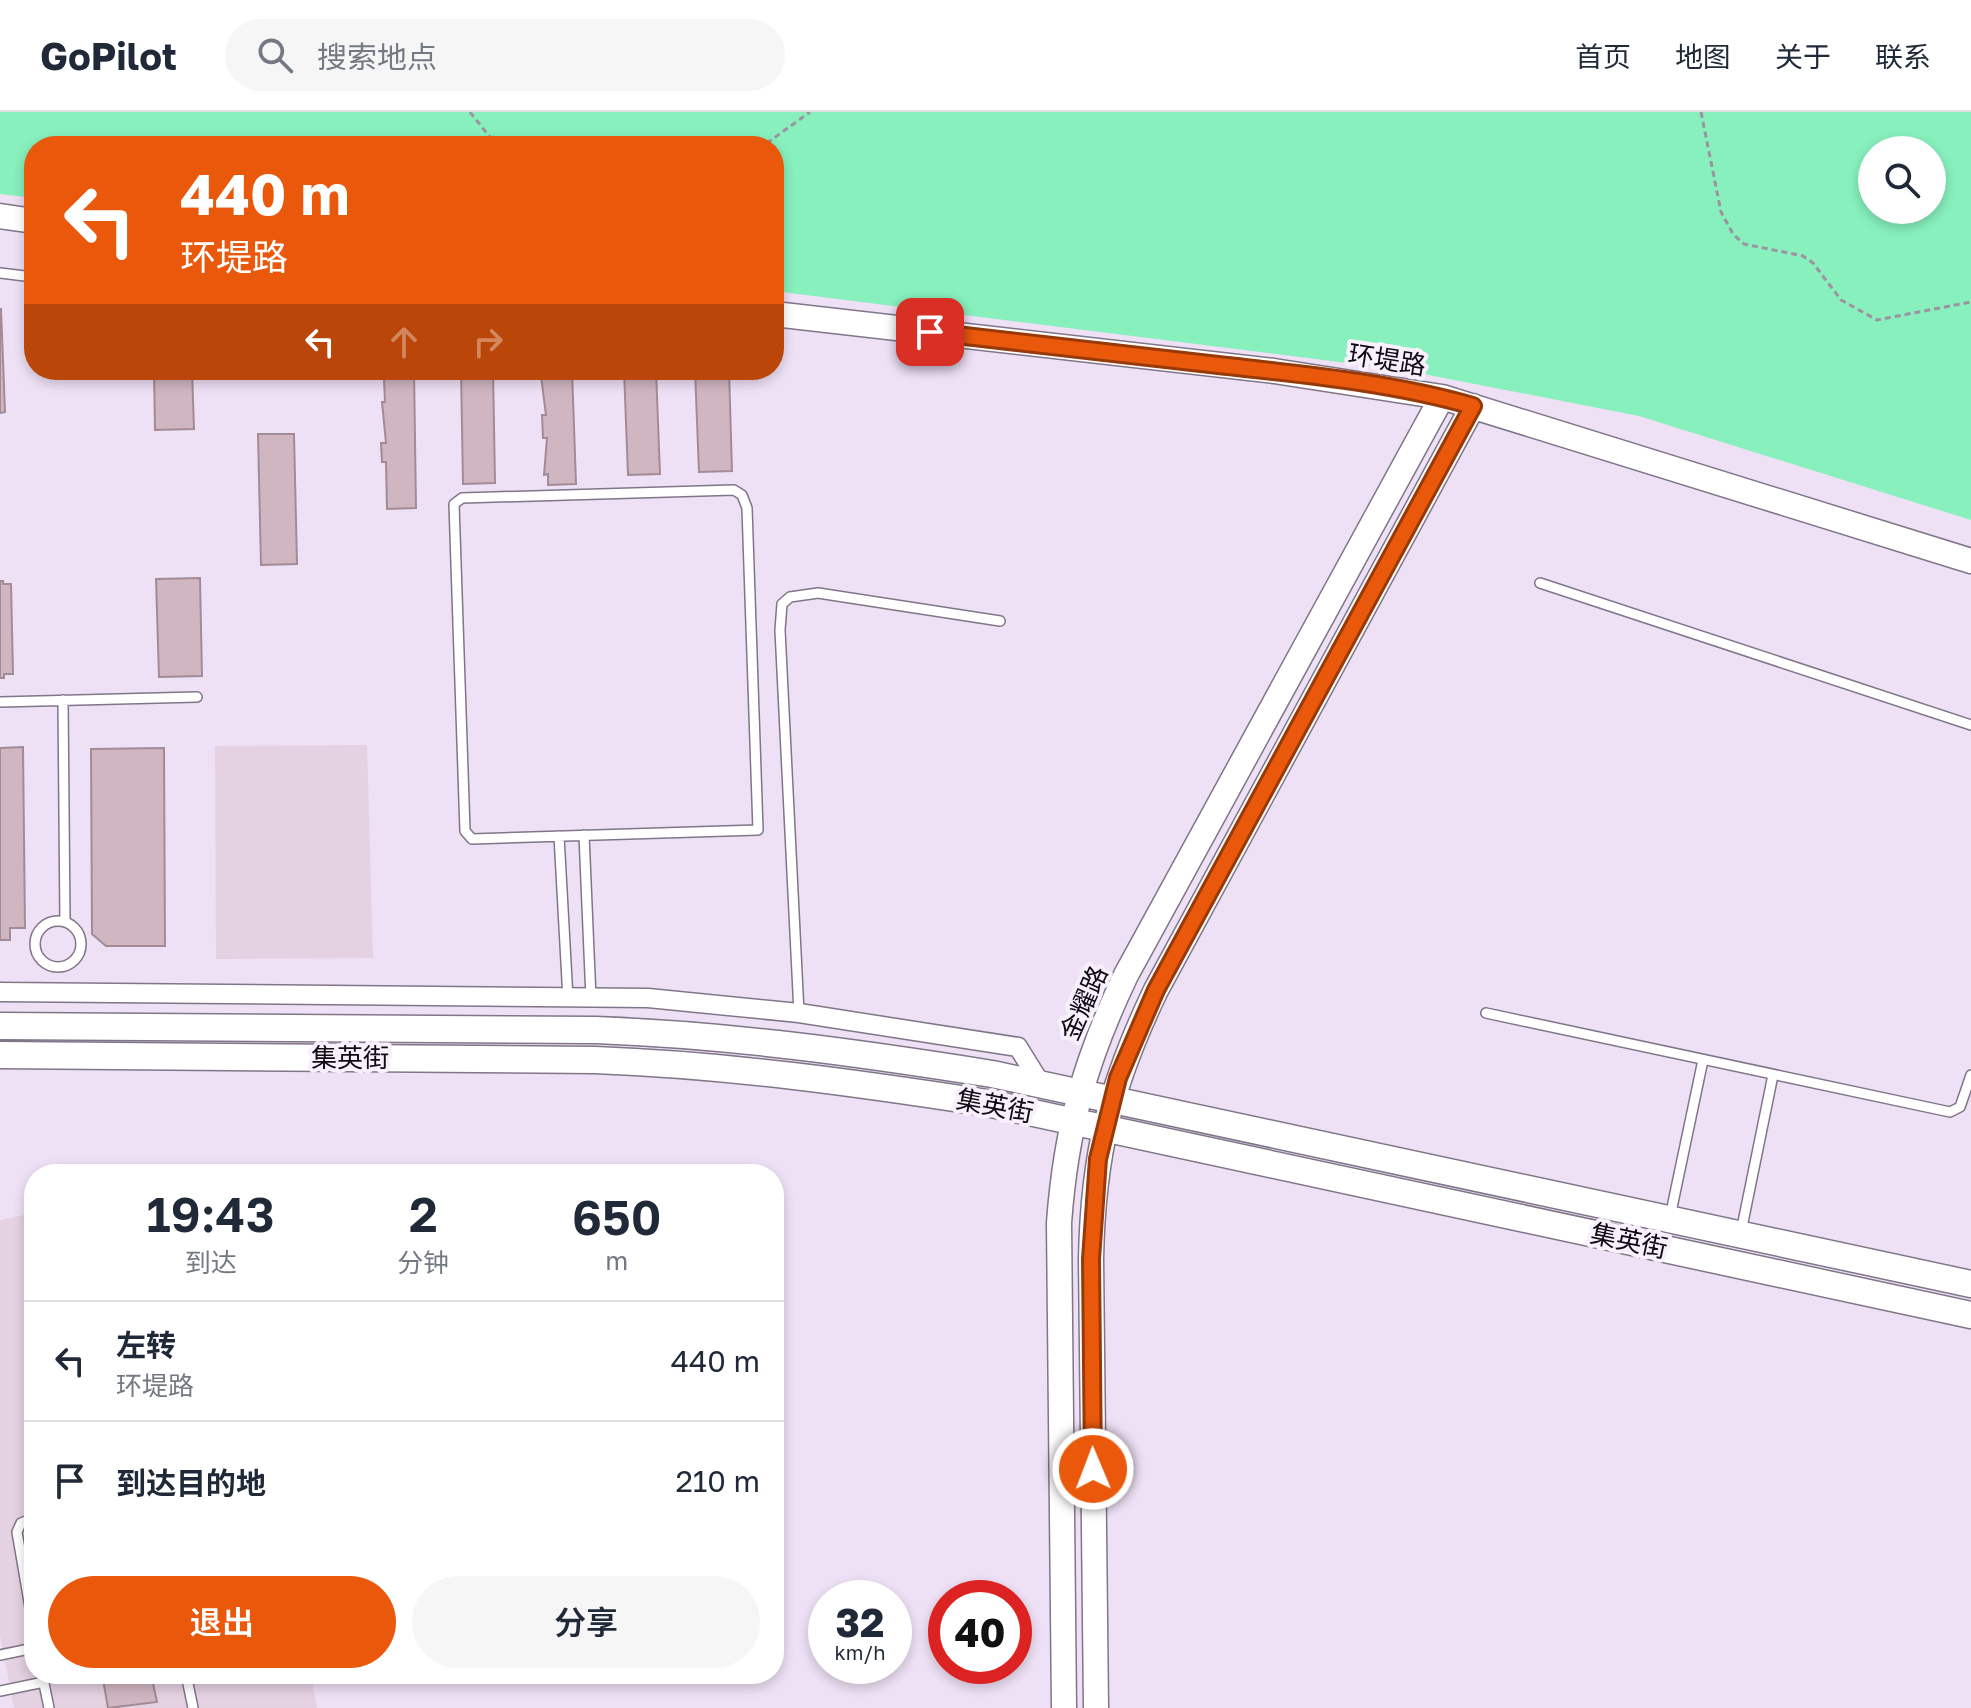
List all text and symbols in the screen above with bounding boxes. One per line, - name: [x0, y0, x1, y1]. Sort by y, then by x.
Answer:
- search box: [225, 19, 785, 91]
- text: GoPilot: [40, 33, 177, 78]
- icon: search: [253, 33, 297, 77]
- text: 搜索地点: [317, 39, 437, 75]
- text: 首页: [1575, 40, 1631, 73]
- text: 地图: [1675, 40, 1731, 73]
- text: 关于: [1775, 40, 1831, 73]
- text: 联系: [1875, 40, 1931, 73]
- map controls: [1858, 136, 1946, 224]
- button: search: [1858, 136, 1946, 224]
- text: 440 m: [180, 160, 349, 227]
- icon: left: [48, 168, 152, 272]
- text: 环堤路: [180, 235, 288, 278]
- pin: [896, 298, 964, 366]
- icon: arrive: [908, 310, 952, 354]
- icon: left: [298, 320, 342, 364]
- icon: ahead: [382, 320, 426, 364]
- icon: right: [466, 320, 510, 364]
- street label: 环堤路: [1346, 338, 1428, 381]
- street label: 金耀路: [1054, 961, 1114, 1045]
- street label: 集英街: [311, 1042, 389, 1073]
- street label: 集英街: [954, 1083, 1036, 1128]
- text: 19:43: [147, 1185, 275, 1243]
- text: 2: [409, 1185, 438, 1243]
- text: 650: [572, 1188, 661, 1246]
- street label: 集英街: [1588, 1217, 1670, 1264]
- text: m: [605, 1245, 628, 1276]
- text: 到达: [185, 1247, 237, 1278]
- text: 分钟: [397, 1247, 449, 1278]
- text: 左转: [116, 1327, 176, 1363]
- icon: left: [48, 1339, 92, 1383]
- text: 440 m: [671, 1343, 760, 1379]
- text: 环堤路: [116, 1370, 194, 1401]
- position arrow: [1051, 1427, 1135, 1511]
- icon: arrive: [48, 1459, 92, 1503]
- text: 210 m: [675, 1463, 760, 1499]
- text: 到达目的地: [116, 1465, 266, 1501]
- button: 退出: [48, 1576, 396, 1668]
- button: 分享: [412, 1576, 760, 1668]
- speed limit sign: 40: [928, 1580, 1032, 1684]
- text: 32: [836, 1598, 884, 1646]
- text: km/h: [835, 1640, 885, 1664]

